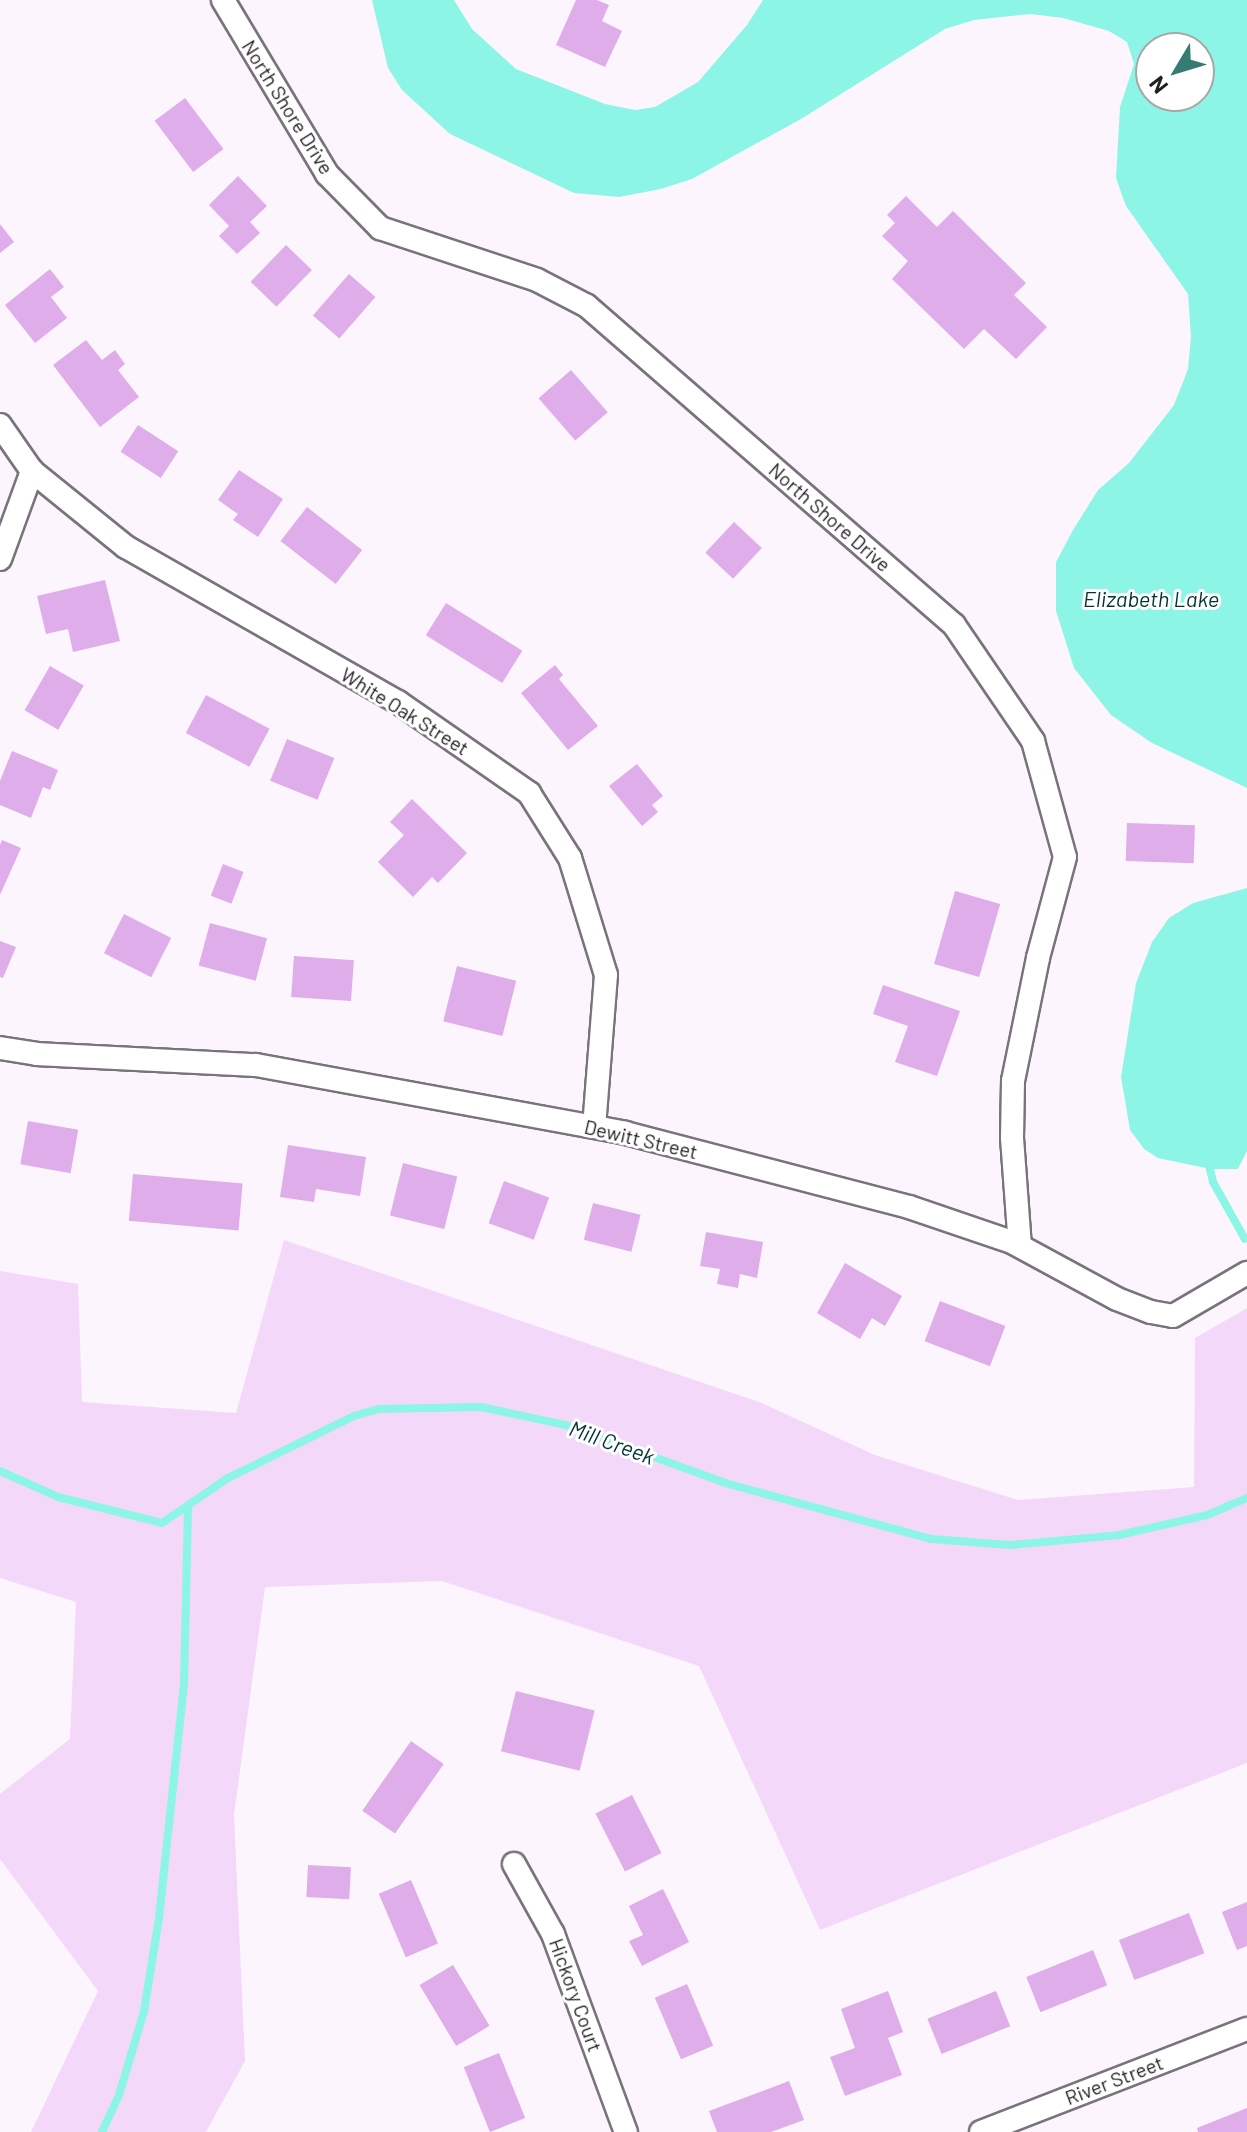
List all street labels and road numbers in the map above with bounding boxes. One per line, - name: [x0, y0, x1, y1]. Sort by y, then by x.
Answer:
- street label: North Shore Drive: [237, 35, 339, 179]
- street label: North Shore Drive: [764, 458, 896, 576]
- street label: White Oak Street: [337, 662, 473, 760]
- street label: Dewitt Street: [582, 1114, 700, 1164]
- street label: Hickory Court: [544, 1935, 608, 2055]
- street label: River Street: [1062, 2050, 1166, 2110]

